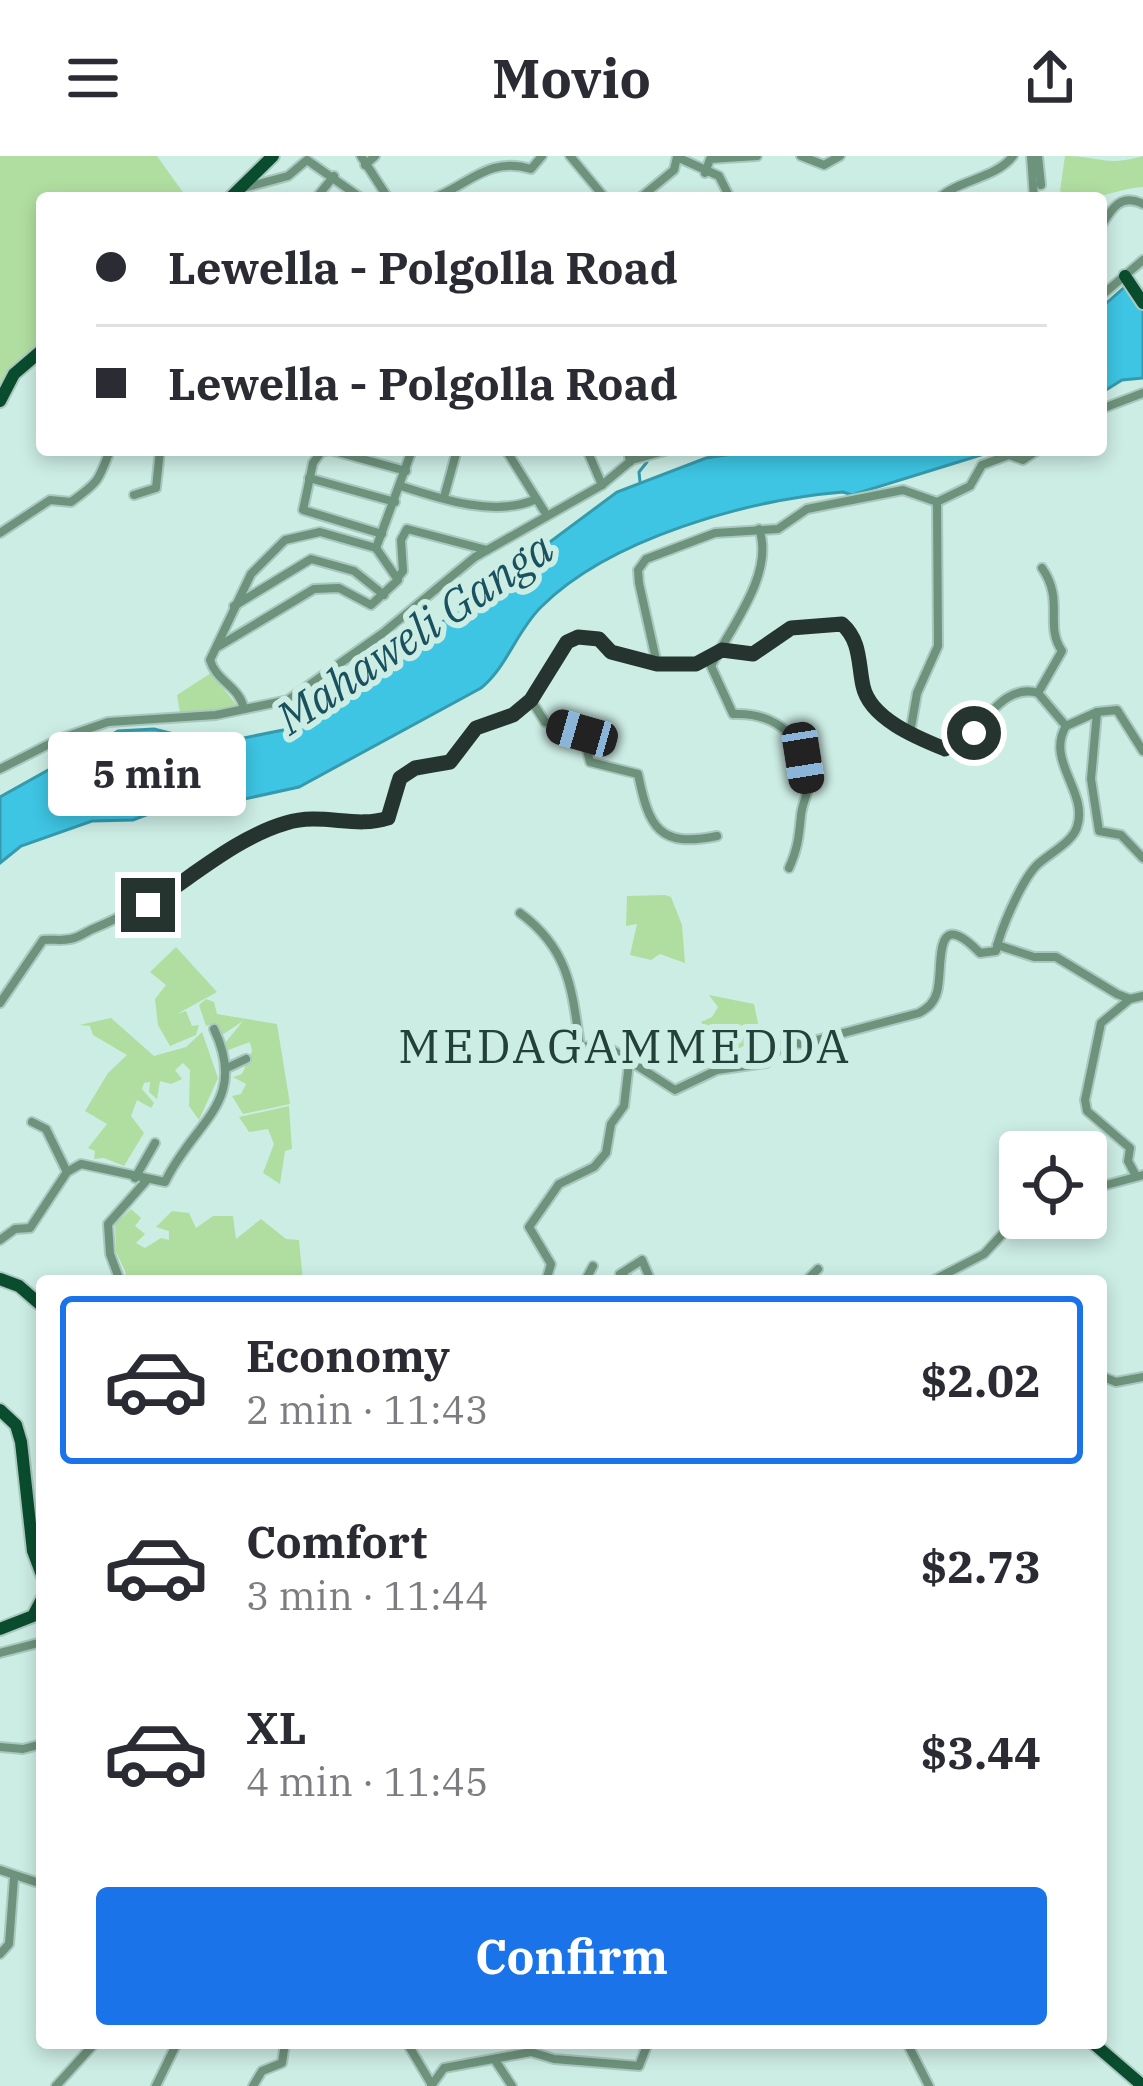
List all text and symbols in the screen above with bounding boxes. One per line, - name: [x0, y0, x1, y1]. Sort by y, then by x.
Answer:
- text: Movio: [492, 43, 651, 113]
- icon: menu: [60, 45, 126, 111]
- icon: share: [1017, 45, 1083, 111]
- text: Lewella - Polgolla Road: [168, 238, 678, 296]
- text: Lewella - Polgolla Road: [168, 354, 678, 412]
- water label: Mahaweli Ganga: [264, 518, 564, 747]
- car: [542, 706, 622, 760]
- route start: [947, 706, 1001, 760]
- car: [780, 720, 826, 796]
- callout: 5 min: [49, 731, 247, 815]
- text: 5 min: [92, 748, 202, 799]
- route end: [121, 878, 175, 932]
- district label: MEDAGAMMEDDA: [398, 1014, 852, 1076]
- map controls: [999, 1131, 1107, 1239]
- button: locate: [999, 1131, 1107, 1239]
- icon: car: [102, 1326, 210, 1434]
- text: Economy: [246, 1326, 450, 1384]
- text: $2.02: [921, 1351, 1041, 1409]
- text: 2 min · 11:43: [246, 1384, 488, 1435]
- icon: car: [102, 1512, 210, 1620]
- text: Comfort: [246, 1512, 427, 1570]
- text: $2.73: [921, 1537, 1041, 1595]
- text: 3 min · 11:44: [246, 1570, 488, 1621]
- icon: car: [102, 1698, 210, 1806]
- text: XL: [246, 1698, 307, 1756]
- text: $3.44: [921, 1723, 1041, 1781]
- text: 4 min · 11:45: [246, 1756, 488, 1807]
- button: Confirm: [96, 1887, 1047, 2025]

